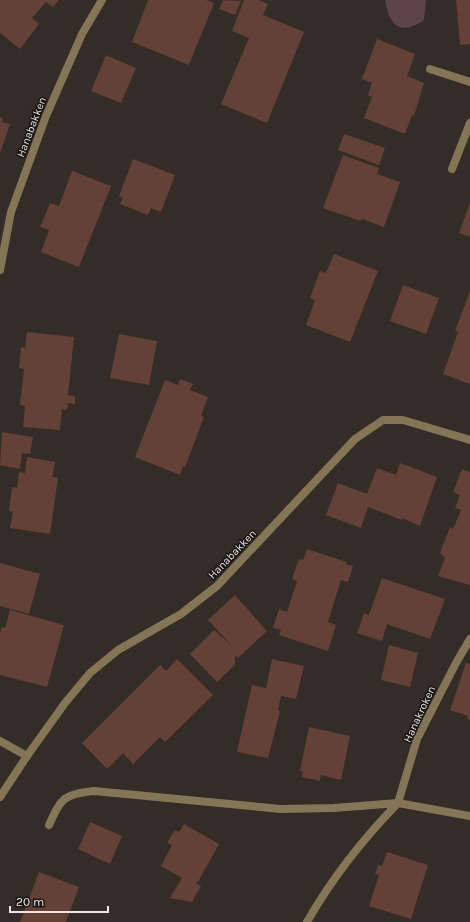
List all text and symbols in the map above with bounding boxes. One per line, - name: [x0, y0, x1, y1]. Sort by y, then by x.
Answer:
- street label: Hanabakken: [14, 95, 49, 159]
- street label: Hanabakken: [206, 527, 259, 582]
- street label: Hanakroken: [401, 684, 438, 745]
- scale bar: [10, 888, 108, 914]
- text: 20 m: [16, 895, 44, 909]

